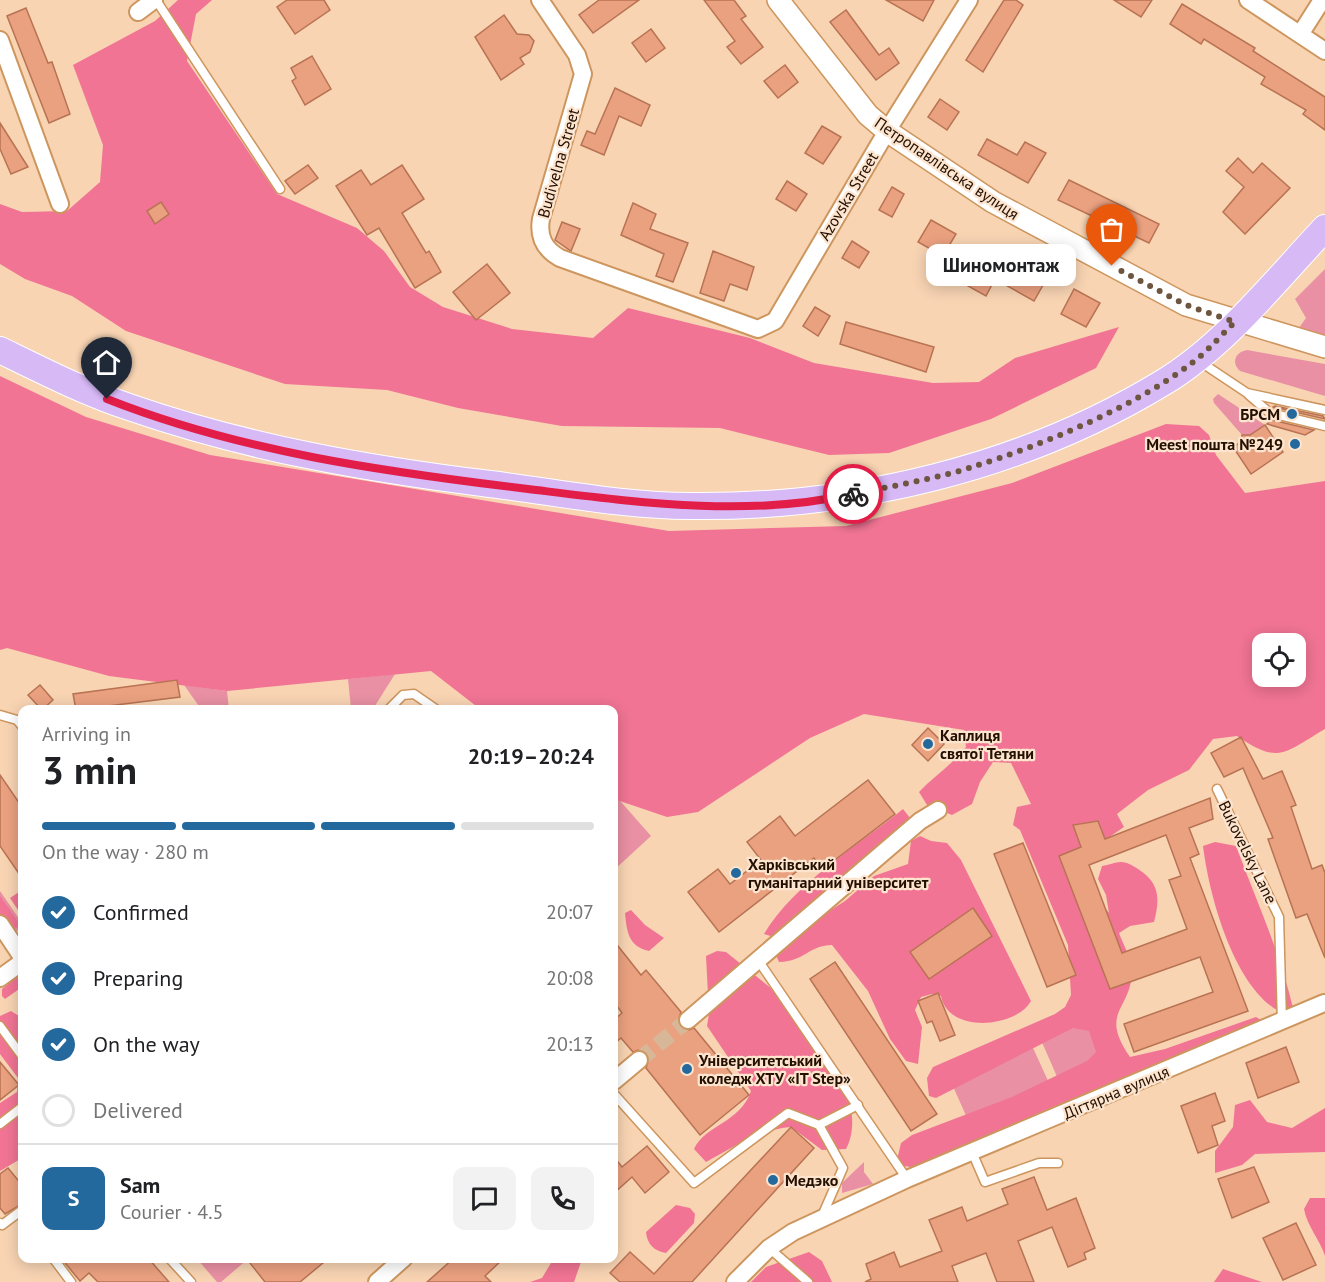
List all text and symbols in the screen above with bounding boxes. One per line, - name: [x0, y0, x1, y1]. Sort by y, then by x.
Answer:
- street label: Budivelna Street: [533, 105, 583, 220]
- street label: Петропавлівська вулиця: [871, 112, 1023, 224]
- street label: Azovska Street: [814, 148, 882, 244]
- pin: [1086, 204, 1137, 266]
- icon: bag: [1095, 213, 1128, 246]
- callout: Шиномонтаж: [926, 245, 1076, 287]
- text: Шиномонтаж: [943, 252, 1059, 278]
- pin: [81, 337, 132, 399]
- icon: home: [90, 346, 123, 379]
- place label: БРСМ: [1240, 404, 1280, 424]
- marker: БРСМ: [1285, 407, 1299, 421]
- place label: Meest пошта №249: [1146, 434, 1283, 454]
- marker: Meest пошта №249: [1288, 437, 1302, 451]
- courier: [823, 464, 883, 524]
- icon: bike: [837, 478, 870, 511]
- map controls: [1252, 633, 1306, 687]
- button: locate: [1252, 633, 1306, 687]
- text: Arriving in: [42, 721, 131, 747]
- place label: Каплиця святої Тетяни: [940, 725, 1034, 763]
- marker: Каплиця святої Тетяни: [921, 737, 935, 751]
- text: 20:19–20:24: [468, 742, 594, 770]
- text: 3 min: [42, 744, 137, 795]
- street label: Bukovelsky Lane: [1214, 797, 1282, 907]
- text: On the way · 280 m: [42, 839, 209, 865]
- place label: Харківський гуманітарний університет: [748, 854, 929, 892]
- marker: Харківський гуманітарний університет: [729, 866, 743, 880]
- icon: check: [42, 896, 75, 929]
- text: Confirmed: [93, 898, 189, 926]
- text: 20:07: [546, 899, 594, 925]
- icon: check: [42, 962, 75, 995]
- text: Preparing: [93, 964, 183, 992]
- text: 20:08: [546, 965, 594, 991]
- icon: check: [42, 1028, 75, 1061]
- text: On the way: [93, 1030, 200, 1058]
- text: 20:13: [546, 1031, 594, 1057]
- place label: Університетський коледж ХТУ «IT Step»: [698, 1050, 851, 1088]
- street label: Дігтярна вулиця: [1060, 1061, 1172, 1123]
- marker: Університетський коледж ХТУ «IT Step»: [680, 1062, 694, 1076]
- text: Delivered: [93, 1096, 183, 1124]
- button: chat: [453, 1167, 516, 1230]
- button: phone: [531, 1167, 594, 1230]
- place label: Медэко: [785, 1170, 839, 1190]
- text: Sam: [120, 1171, 160, 1199]
- marker: Медэко: [766, 1173, 780, 1187]
- text: S: [68, 1184, 79, 1212]
- text: Courier · 4.5: [120, 1199, 223, 1225]

